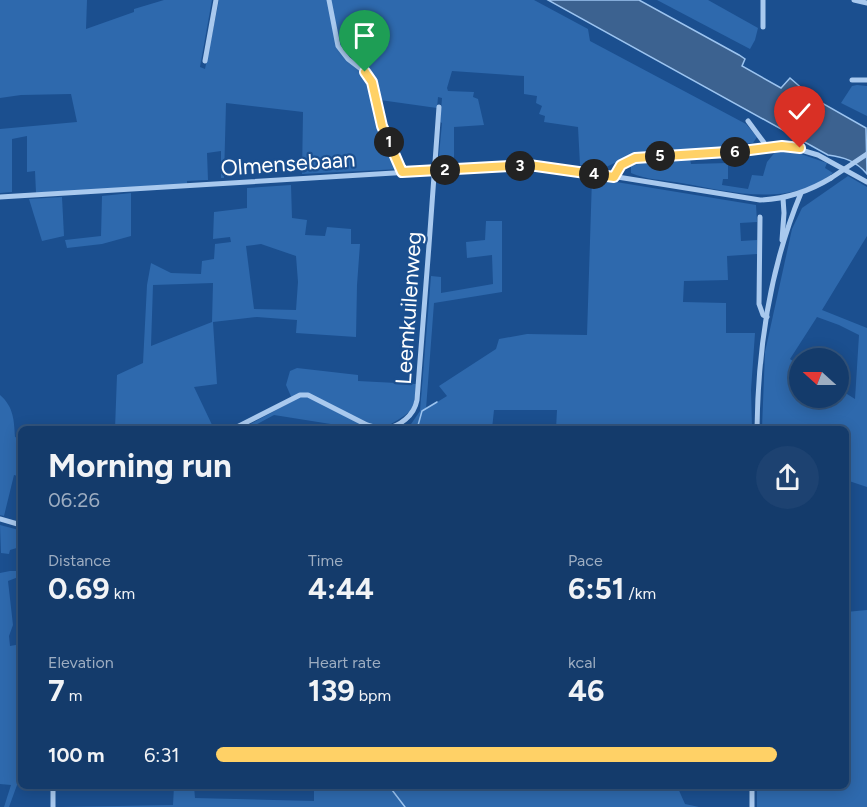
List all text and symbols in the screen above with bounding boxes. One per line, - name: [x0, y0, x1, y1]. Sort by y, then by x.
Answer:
- pin: [339, 10, 390, 72]
- icon: arrive: [348, 19, 381, 52]
- pin: [774, 86, 825, 148]
- icon: check: [783, 95, 816, 128]
- pin: 1: [374, 127, 404, 157]
- text: 1: [386, 132, 392, 151]
- pin: 6: [720, 137, 750, 167]
- pin: 5: [645, 141, 675, 171]
- text: 6: [730, 142, 740, 161]
- street label: Olmensebaan: [220, 145, 356, 182]
- text: 5: [655, 146, 665, 165]
- pin: 3: [505, 151, 535, 181]
- pin: 2: [430, 155, 460, 185]
- text: 3: [516, 156, 524, 175]
- pin: 4: [579, 159, 609, 189]
- text: 2: [440, 160, 450, 179]
- text: 4: [589, 164, 599, 183]
- street label: Leemkuilenweg: [390, 231, 427, 385]
- north arrow: [789, 348, 849, 408]
- map controls: [789, 348, 849, 408]
- text: Morning run: [48, 446, 232, 485]
- button: share: [756, 446, 819, 509]
- text: 06:26: [48, 488, 100, 512]
- text: Distance: [48, 551, 111, 570]
- text: Time: [308, 551, 343, 570]
- text: Pace: [568, 551, 603, 570]
- text: 0.69: [48, 570, 110, 607]
- text: 4:44: [308, 570, 374, 607]
- text: 6:51: [568, 570, 625, 607]
- text: km: [110, 584, 135, 603]
- text: /km: [625, 584, 656, 603]
- text: Elevation: [48, 653, 114, 672]
- text: Heart rate: [308, 653, 381, 672]
- text: kcal: [568, 653, 596, 672]
- text: 7: [48, 672, 65, 709]
- text: 139: [308, 672, 355, 709]
- text: 46: [568, 672, 604, 709]
- text: m: [65, 686, 82, 705]
- text: bpm: [355, 686, 391, 705]
- text: 100 m: [48, 743, 105, 767]
- text: 6:31: [144, 743, 180, 767]

